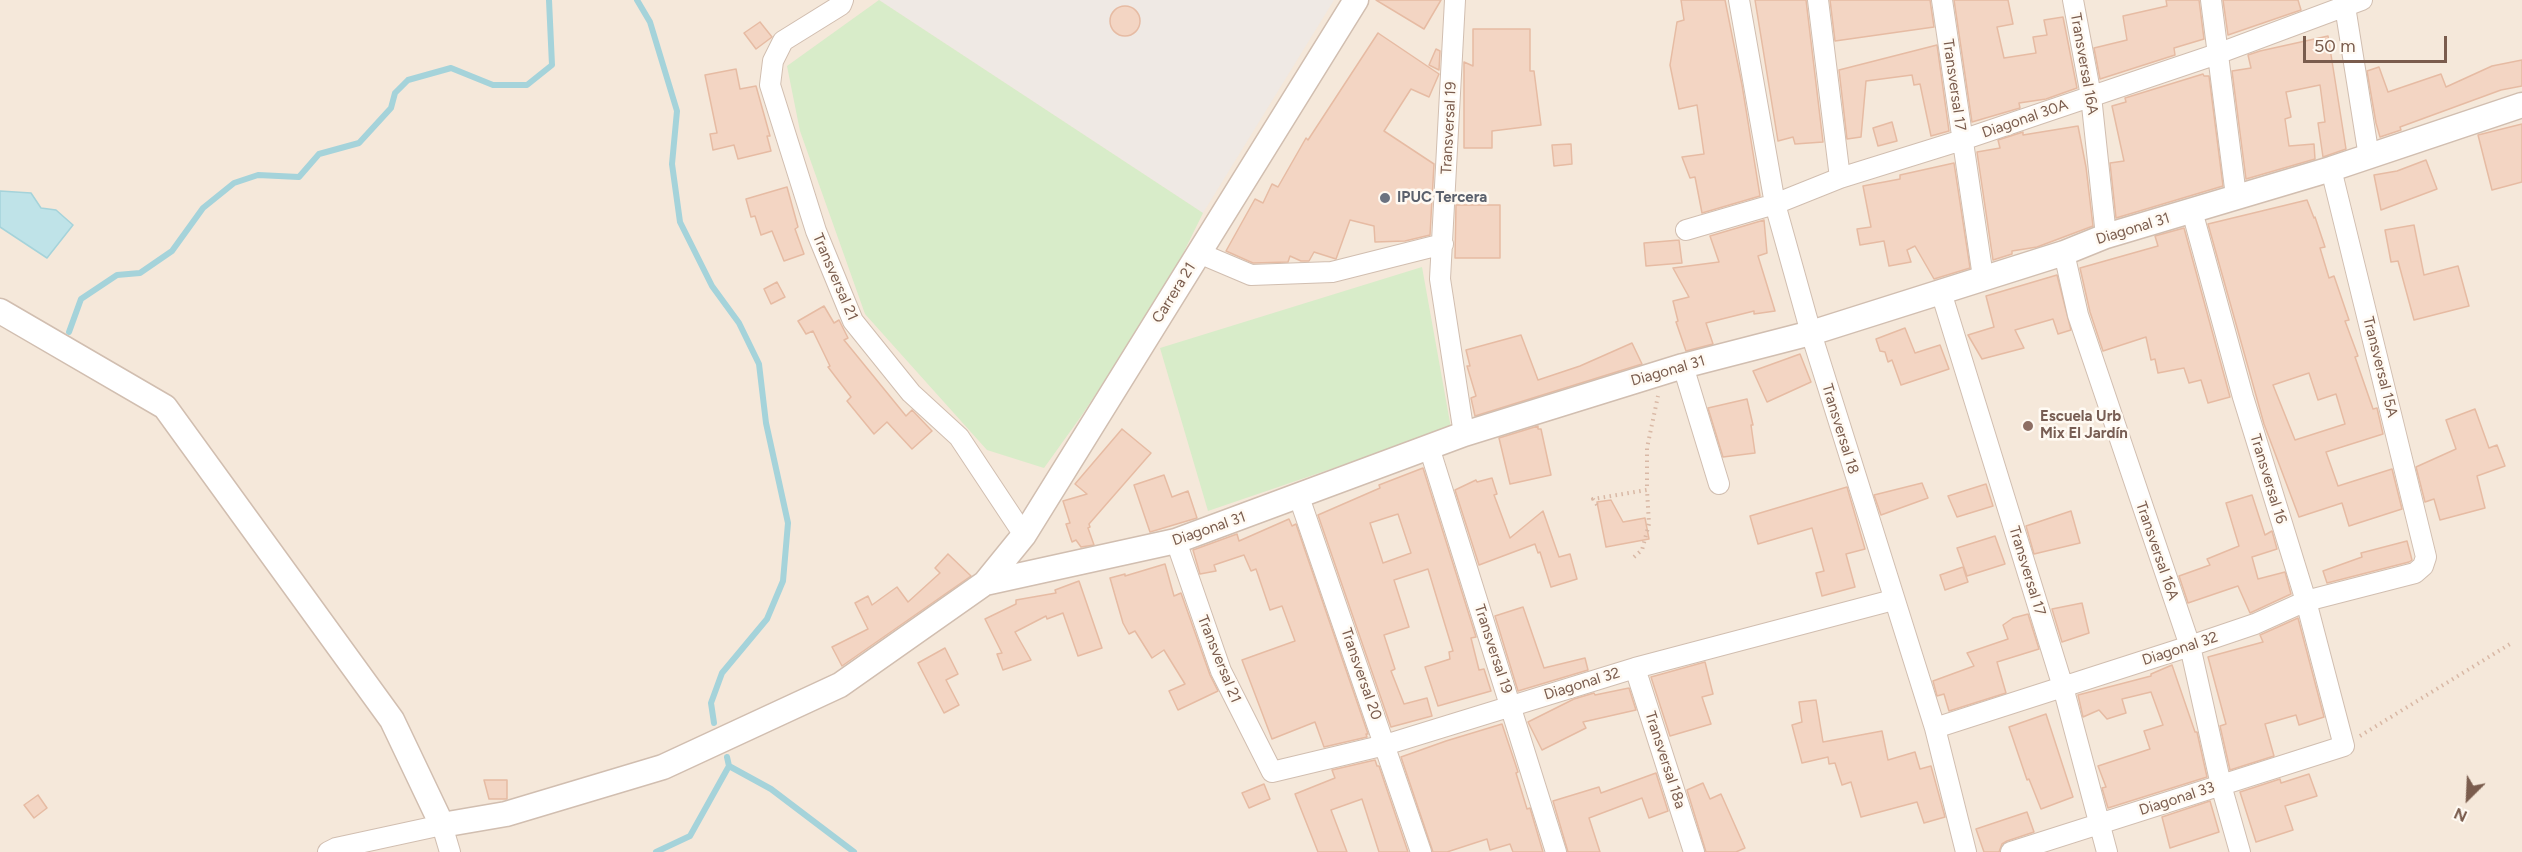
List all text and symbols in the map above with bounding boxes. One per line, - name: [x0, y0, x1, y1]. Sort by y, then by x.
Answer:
- street label: Transversal 16A: [2066, 12, 2102, 116]
- scale bar: [2306, 24, 2450, 62]
- text: 50 m: [2314, 35, 2356, 57]
- street label: Transversal 17: [1939, 38, 1969, 132]
- street label: Transversal 19: [1438, 81, 1460, 175]
- street label: Diagonal 30A: [1980, 96, 2070, 142]
- place label: IPUC Tercera: [1397, 189, 1487, 207]
- marker: IPUC Tercera: [1378, 191, 1392, 205]
- street label: Diagonal 31: [2094, 209, 2172, 249]
- street label: Transversal 21: [809, 231, 861, 323]
- street label: Carrera 21: [1148, 259, 1200, 327]
- street label: Transversal 15A: [2359, 315, 2401, 419]
- street label: Diagonal 31: [1629, 352, 1707, 390]
- street label: Transversal 18: [1818, 382, 1862, 476]
- place label: Escuela Urb Mix El Jardín: [2040, 408, 2128, 443]
- marker: Escuela Urb Mix El Jardín: [2021, 419, 2035, 433]
- street label: Transversal 16: [2246, 432, 2290, 526]
- street label: Transversal 16A: [2132, 499, 2182, 603]
- street label: Diagonal 31: [1170, 508, 1248, 550]
- street label: Transversal 17: [2005, 524, 2049, 618]
- street label: Transversal 19: [1470, 602, 1516, 696]
- street label: Transversal 21: [1193, 613, 1245, 705]
- street label: Transversal 20: [1337, 626, 1385, 722]
- street label: Diagonal 32: [2140, 628, 2220, 670]
- street label: Diagonal 32: [1542, 664, 1622, 704]
- street label: Transversal 18a: [1641, 709, 1689, 811]
- north arrow: [2438, 768, 2498, 828]
- street label: Diagonal 33: [2137, 778, 2217, 820]
- text: N: [2451, 804, 2470, 826]

